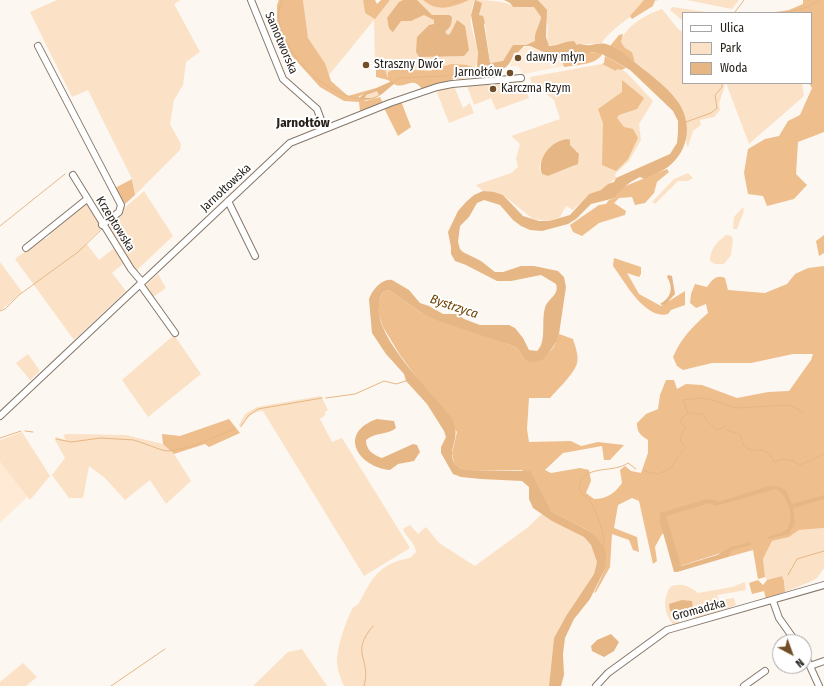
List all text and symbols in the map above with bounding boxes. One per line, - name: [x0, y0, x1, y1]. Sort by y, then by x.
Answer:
- street label: Samotworska: [261, 10, 301, 76]
- legend: [682, 12, 812, 84]
- text: Ulica: [720, 21, 744, 35]
- text: Park: [720, 41, 741, 55]
- place label: dawny młyn: [526, 51, 585, 65]
- marker: dawny młyn: [513, 53, 523, 63]
- place label: Straszny Dwór: [374, 58, 443, 72]
- marker: Straszny Dwór: [361, 60, 371, 70]
- text: Woda: [720, 61, 748, 75]
- place label: Jarnołtów: [455, 66, 502, 80]
- marker: Jarnołtów: [505, 68, 515, 78]
- place label: Karczma Rzym: [501, 82, 571, 96]
- marker: Karczma Rzym: [488, 84, 498, 94]
- district label: Jarnołtów: [276, 115, 330, 131]
- street label: Jarnołtowska: [198, 161, 254, 215]
- street label: Krzeptowska: [93, 194, 137, 254]
- water label: Bystrzyca: [428, 292, 480, 322]
- street label: Gromadzka: [671, 596, 727, 624]
- north arrow: [772, 634, 812, 674]
- text: N: [793, 656, 806, 670]

